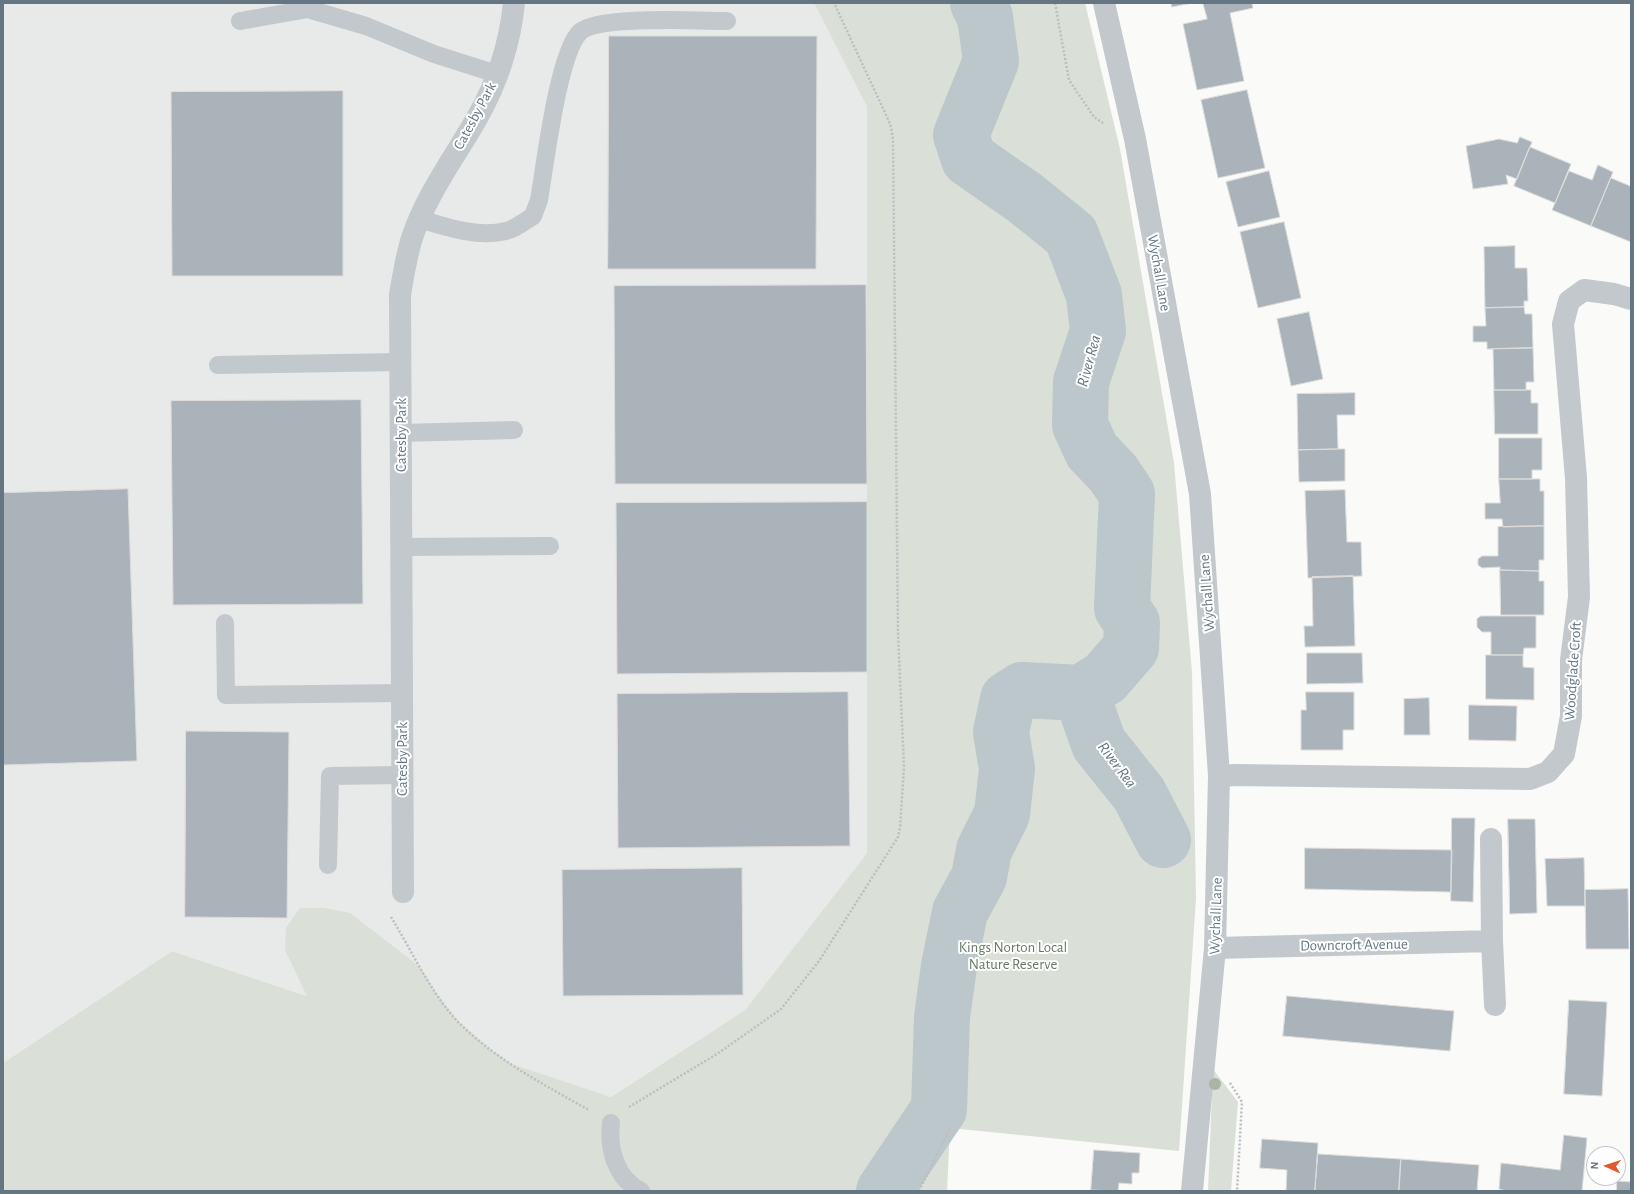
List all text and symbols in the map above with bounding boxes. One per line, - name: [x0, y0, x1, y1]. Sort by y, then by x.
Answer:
- street label: Catesby Park: [450, 79, 500, 153]
- street label: Wychall Lane: [1143, 233, 1175, 313]
- water label: River Rea: [1073, 333, 1105, 389]
- street label: Catesby Park: [392, 398, 410, 472]
- street label: Wychall Lane: [1195, 554, 1219, 632]
- street label: Woodglade Croft: [1561, 621, 1585, 721]
- street label: Catesby Park: [393, 722, 411, 796]
- water label: River Rea: [1093, 738, 1141, 792]
- street label: Wychall Lane: [1206, 877, 1226, 955]
- street label: Downcroft Avenue: [1300, 935, 1408, 955]
- park label: Kings Norton Local Nature Reserve: [959, 938, 1067, 973]
- north arrow: [1586, 1146, 1626, 1186]
- text: N: [1589, 1161, 1600, 1170]

